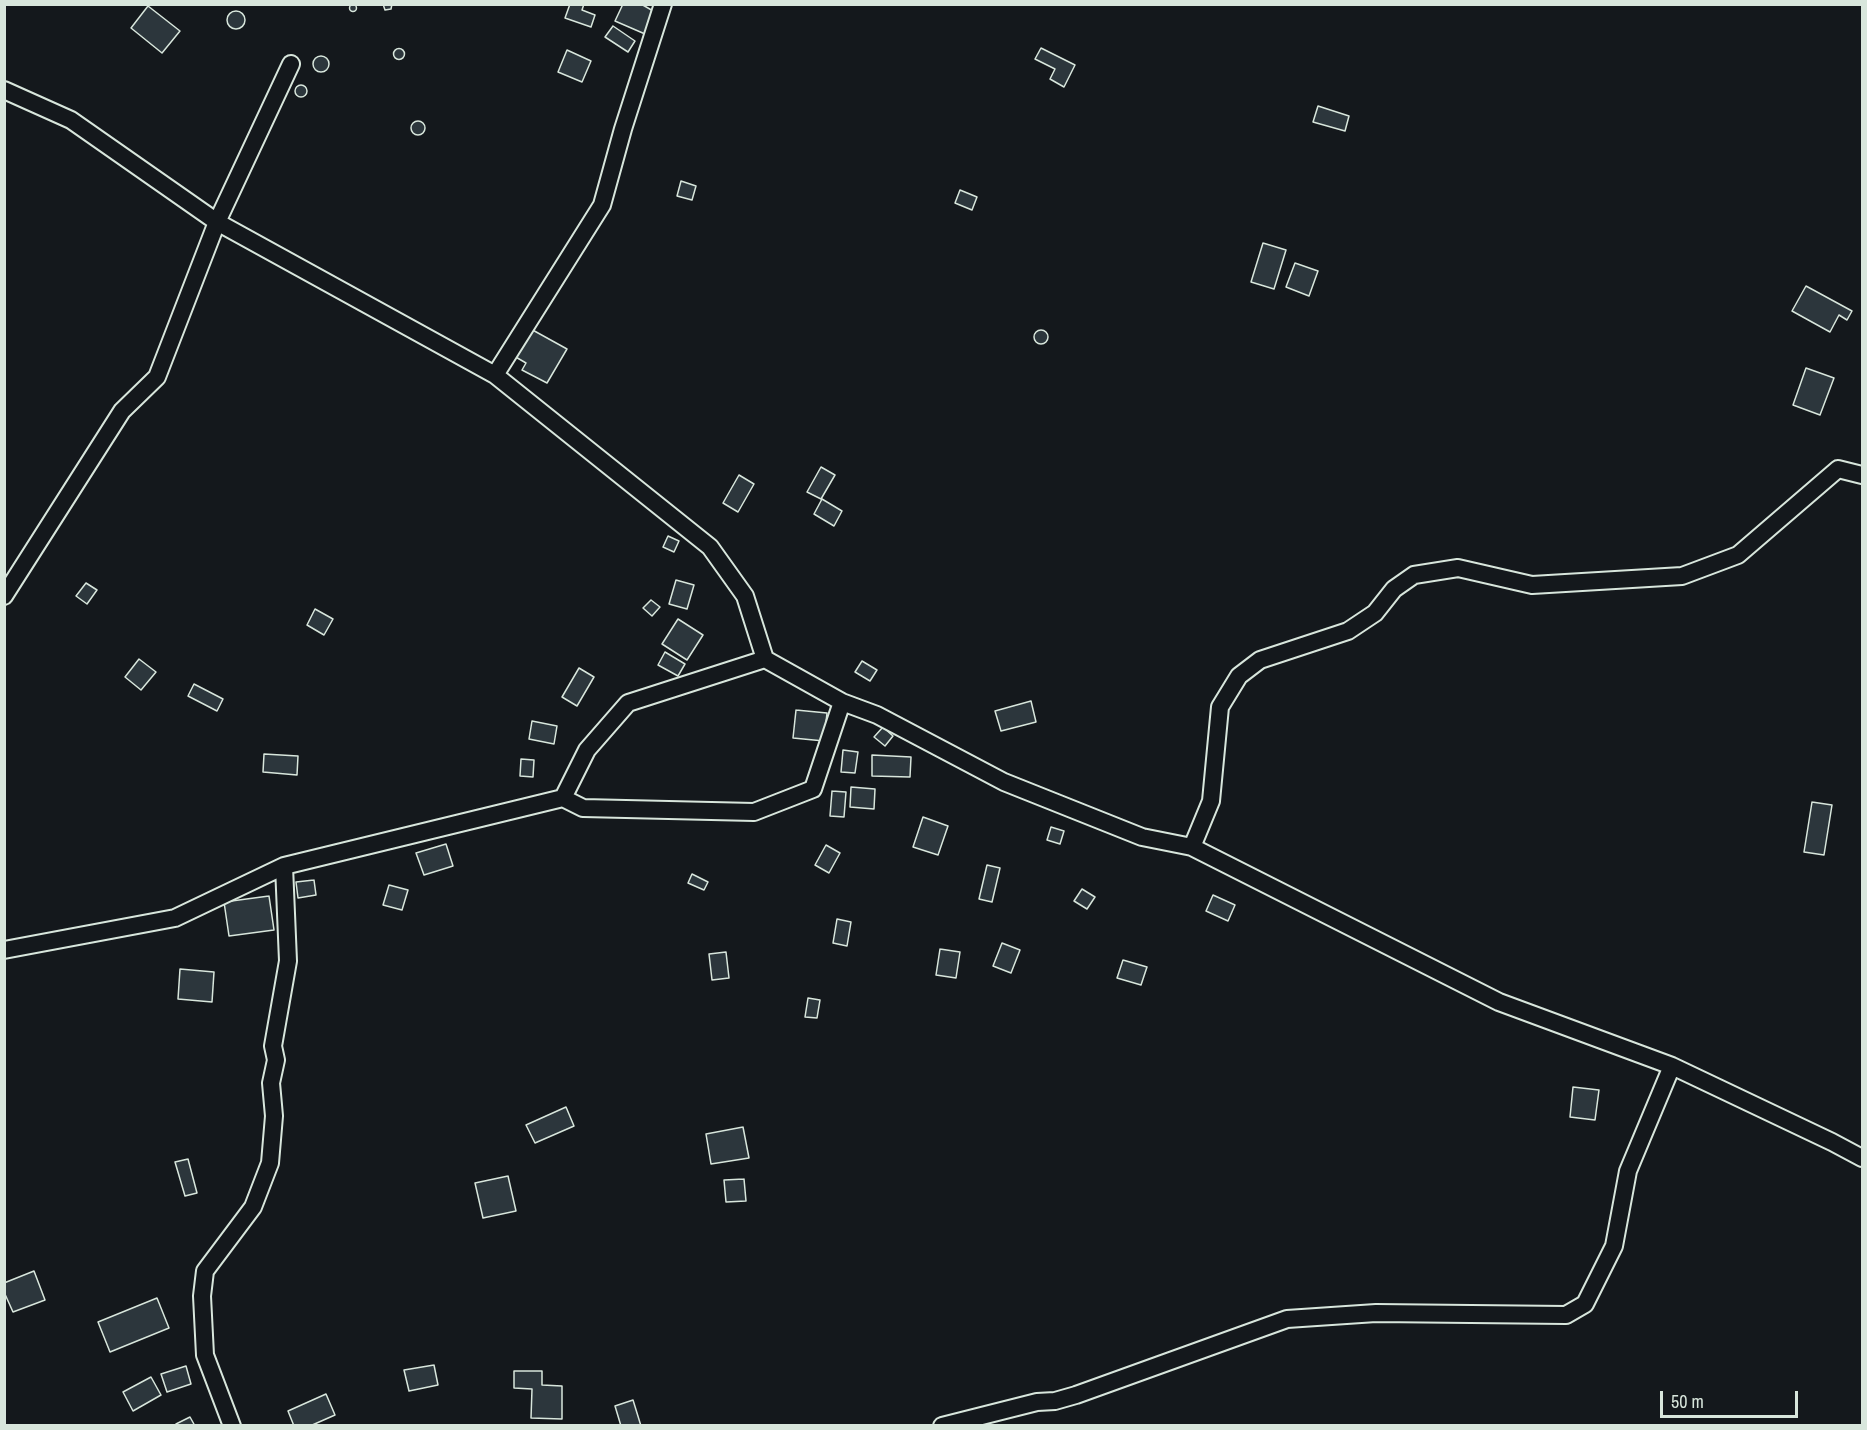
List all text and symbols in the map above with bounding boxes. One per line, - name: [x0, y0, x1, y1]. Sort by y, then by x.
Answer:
- scale bar: [1663, 1379, 1801, 1417]
- text: 50 m: [1671, 1389, 1704, 1414]

